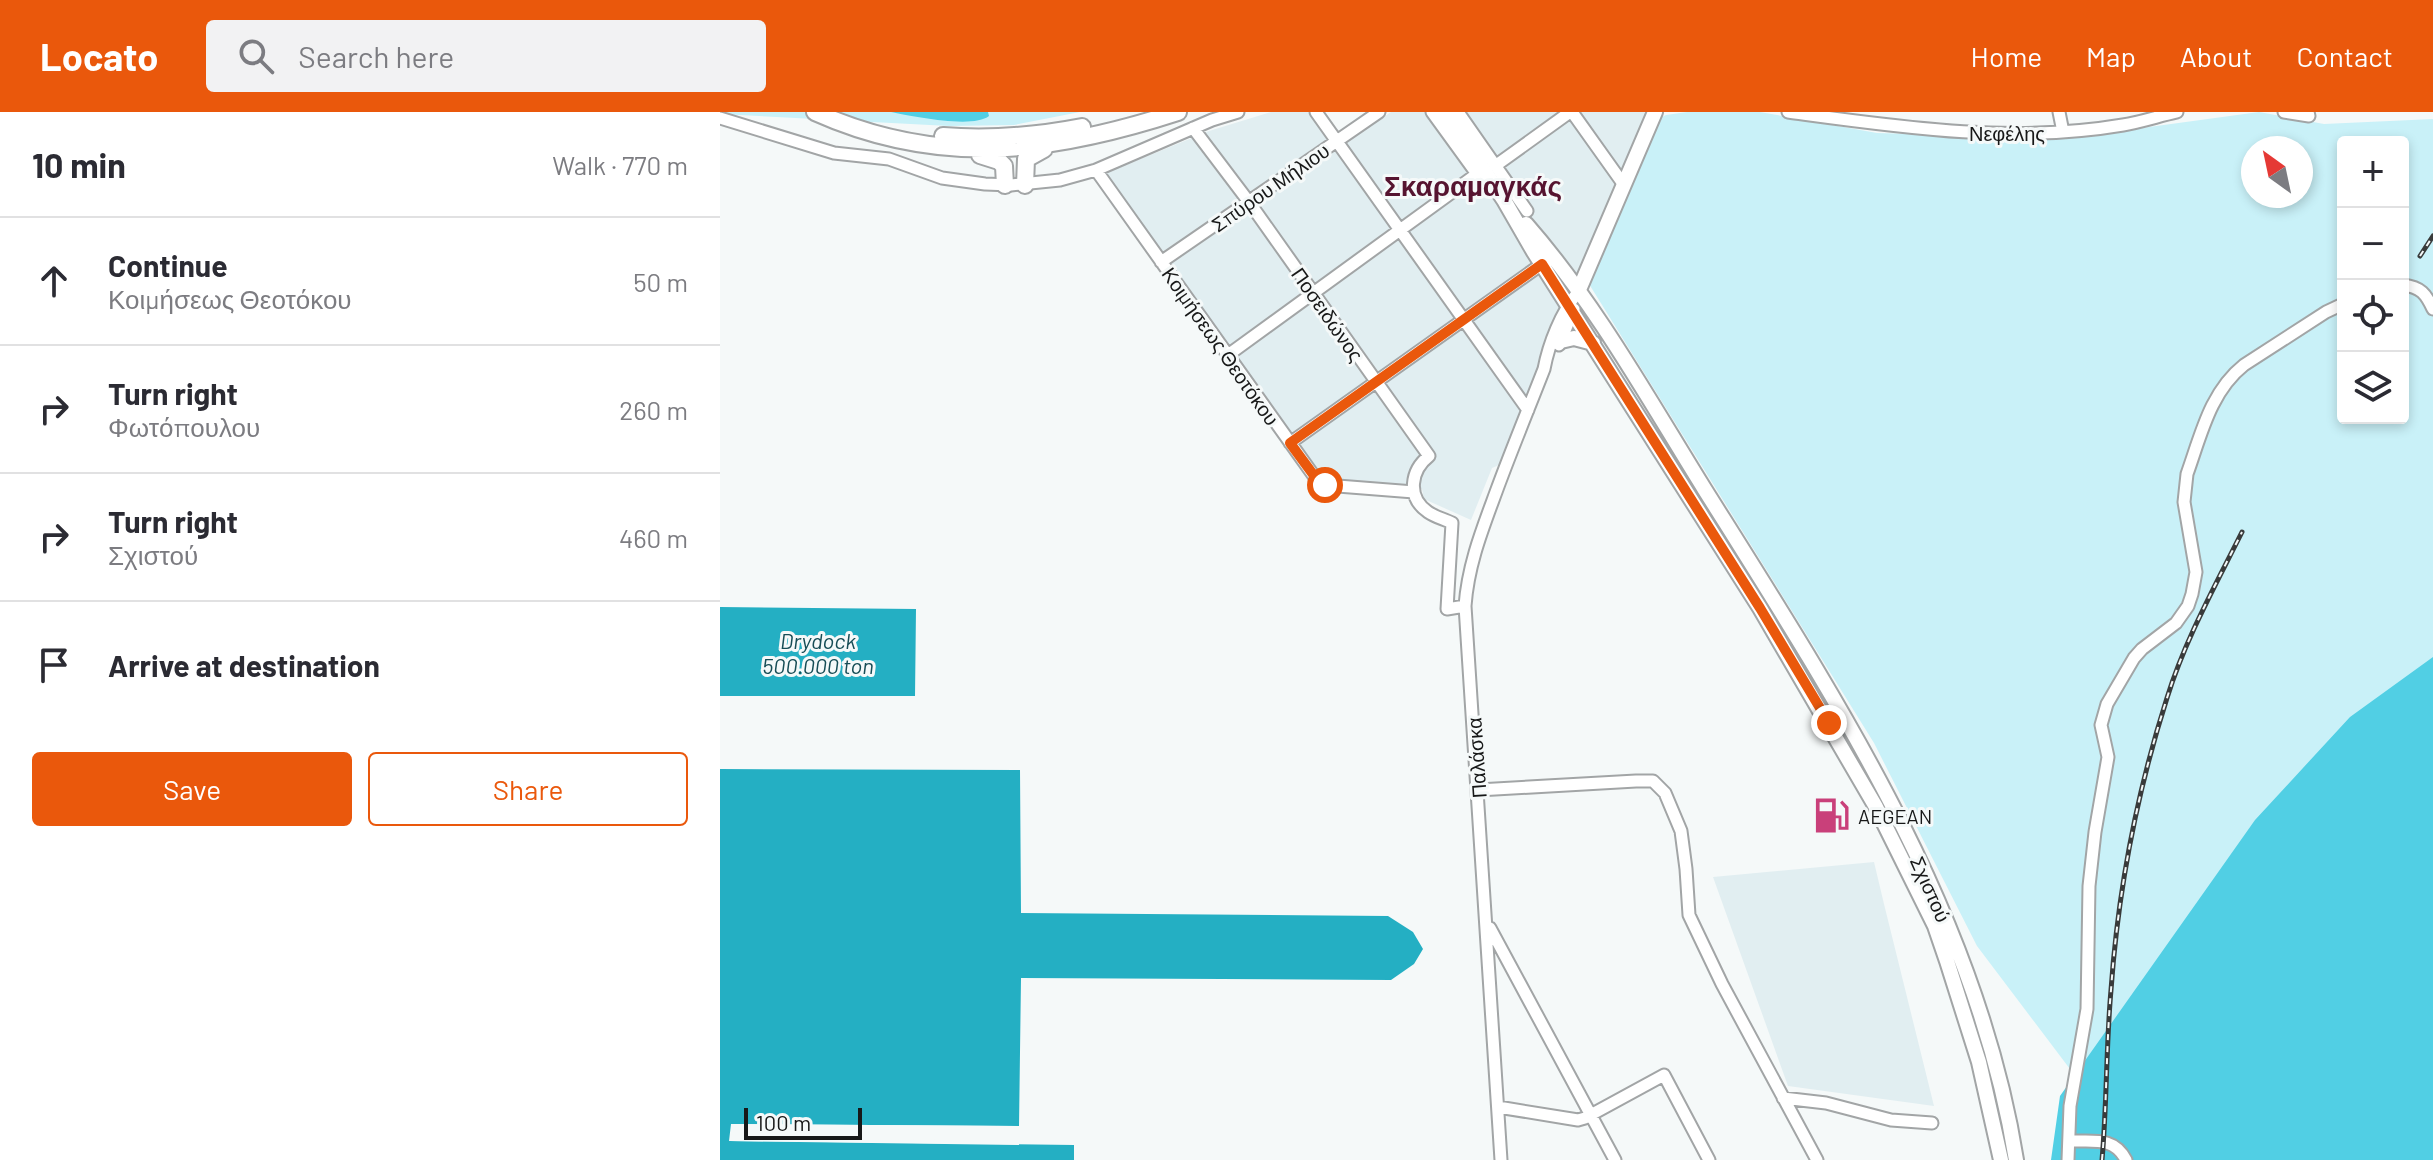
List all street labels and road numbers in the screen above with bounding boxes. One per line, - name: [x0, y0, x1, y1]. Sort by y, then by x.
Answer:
- street label: Νεφέλης: [1969, 121, 2045, 145]
- street label: Σπύρου Μήλιου: [1207, 138, 1333, 236]
- street label: Κοιμήσεως Θεοτόκου: [1157, 262, 1285, 430]
- street label: Ποσειδώνος: [1287, 263, 1369, 366]
- street label: Παλάσκα: [1461, 717, 1491, 799]
- street label: Σχιστού: [1906, 852, 1956, 926]

